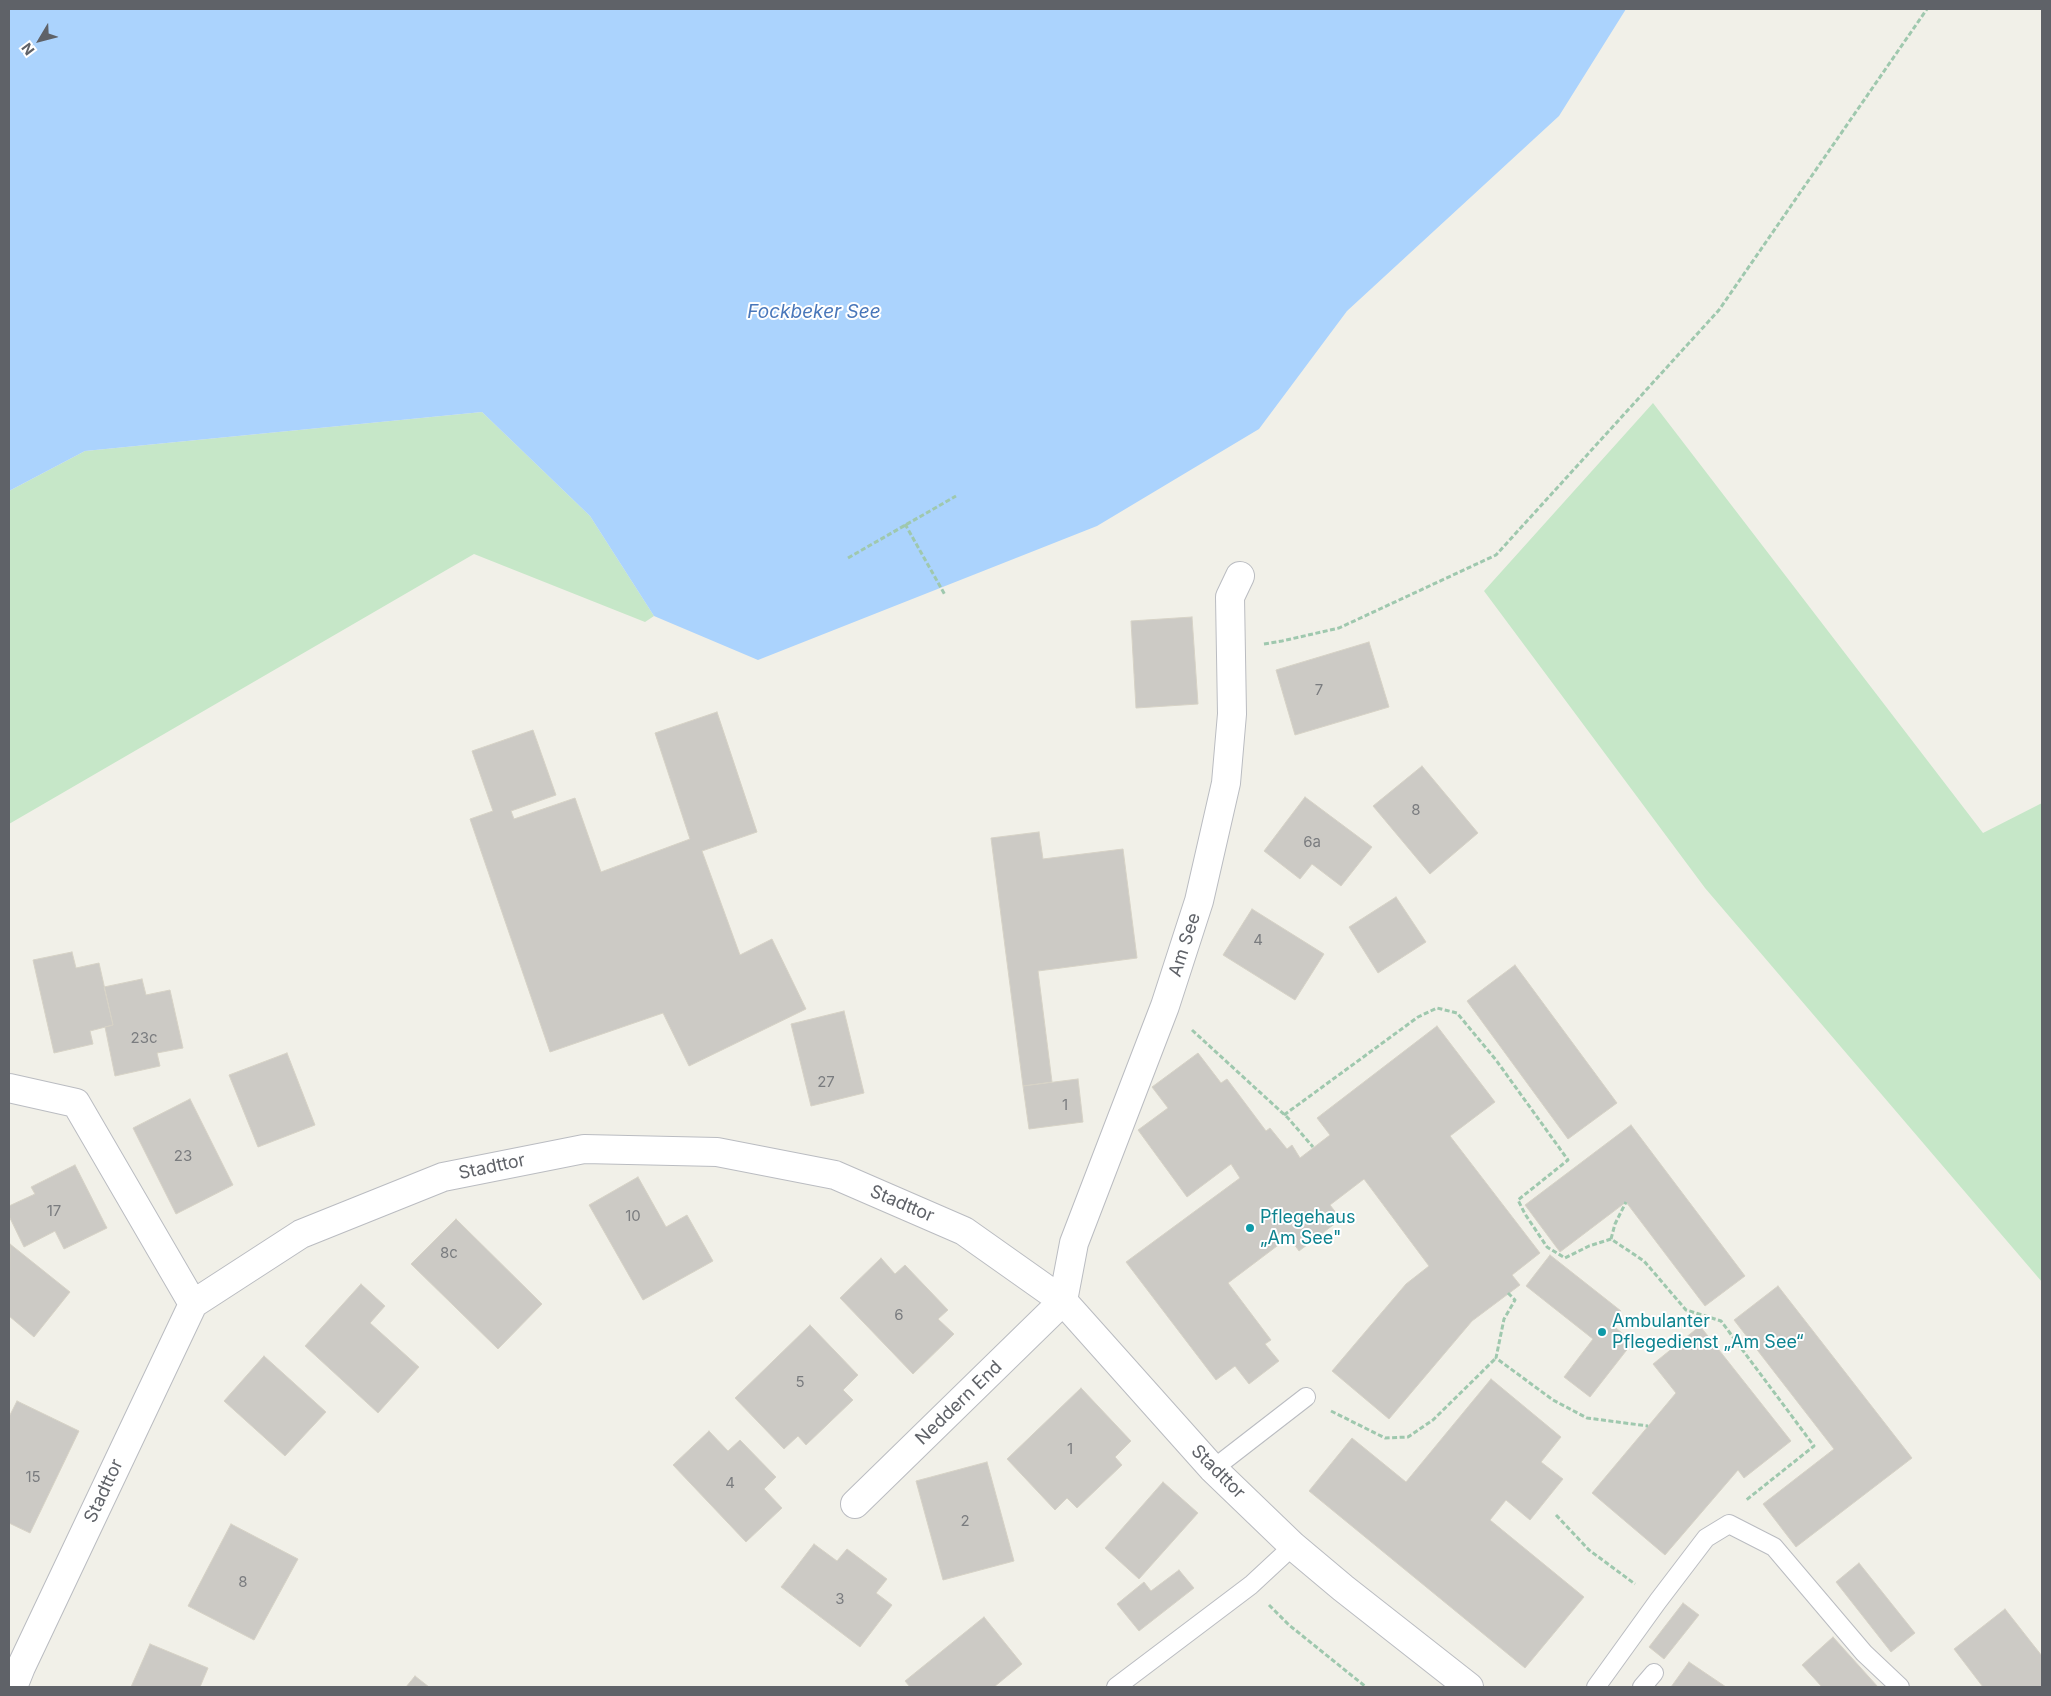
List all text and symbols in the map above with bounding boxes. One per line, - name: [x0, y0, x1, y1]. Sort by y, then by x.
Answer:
- north arrow: [15, 15, 65, 65]
- text: N: [18, 40, 38, 59]
- water label: Fockbeker See: [747, 301, 881, 323]
- house number: 7: [1315, 681, 1323, 699]
- house number: 8: [1411, 801, 1421, 819]
- house number: 6a: [1303, 833, 1321, 851]
- street label: Am See: [1165, 910, 1205, 980]
- house number: 4: [1253, 931, 1263, 949]
- house number: 23c: [131, 1029, 157, 1047]
- house number: 27: [817, 1073, 835, 1091]
- house number: 1: [1062, 1096, 1068, 1114]
- house number: 23: [174, 1147, 192, 1165]
- street label: Stadttor: [457, 1149, 527, 1185]
- street label: Stadttor: [867, 1181, 937, 1227]
- house number: 17: [47, 1202, 61, 1220]
- house number: 10: [625, 1207, 641, 1225]
- place label: Pflegehaus „Am See": [1260, 1207, 1355, 1250]
- marker: Pflegehaus „Am See": [1244, 1222, 1256, 1234]
- house number: 8c: [440, 1244, 458, 1262]
- house number: 6: [894, 1306, 904, 1324]
- place label: Ambulanter Pflegedienst „Am See“: [1612, 1311, 1804, 1354]
- marker: Ambulanter Pflegedienst „Am See“: [1596, 1326, 1608, 1338]
- street label: Neddern End: [911, 1356, 1007, 1450]
- house number: 5: [795, 1373, 805, 1391]
- house number: 1: [1067, 1440, 1073, 1458]
- street label: Stadttor: [1186, 1440, 1250, 1504]
- street label: Stadttor: [80, 1456, 128, 1526]
- house number: 15: [25, 1468, 41, 1486]
- house number: 4: [725, 1474, 735, 1492]
- house number: 2: [960, 1512, 970, 1530]
- house number: 8: [238, 1573, 248, 1591]
- house number: 3: [835, 1590, 845, 1608]

